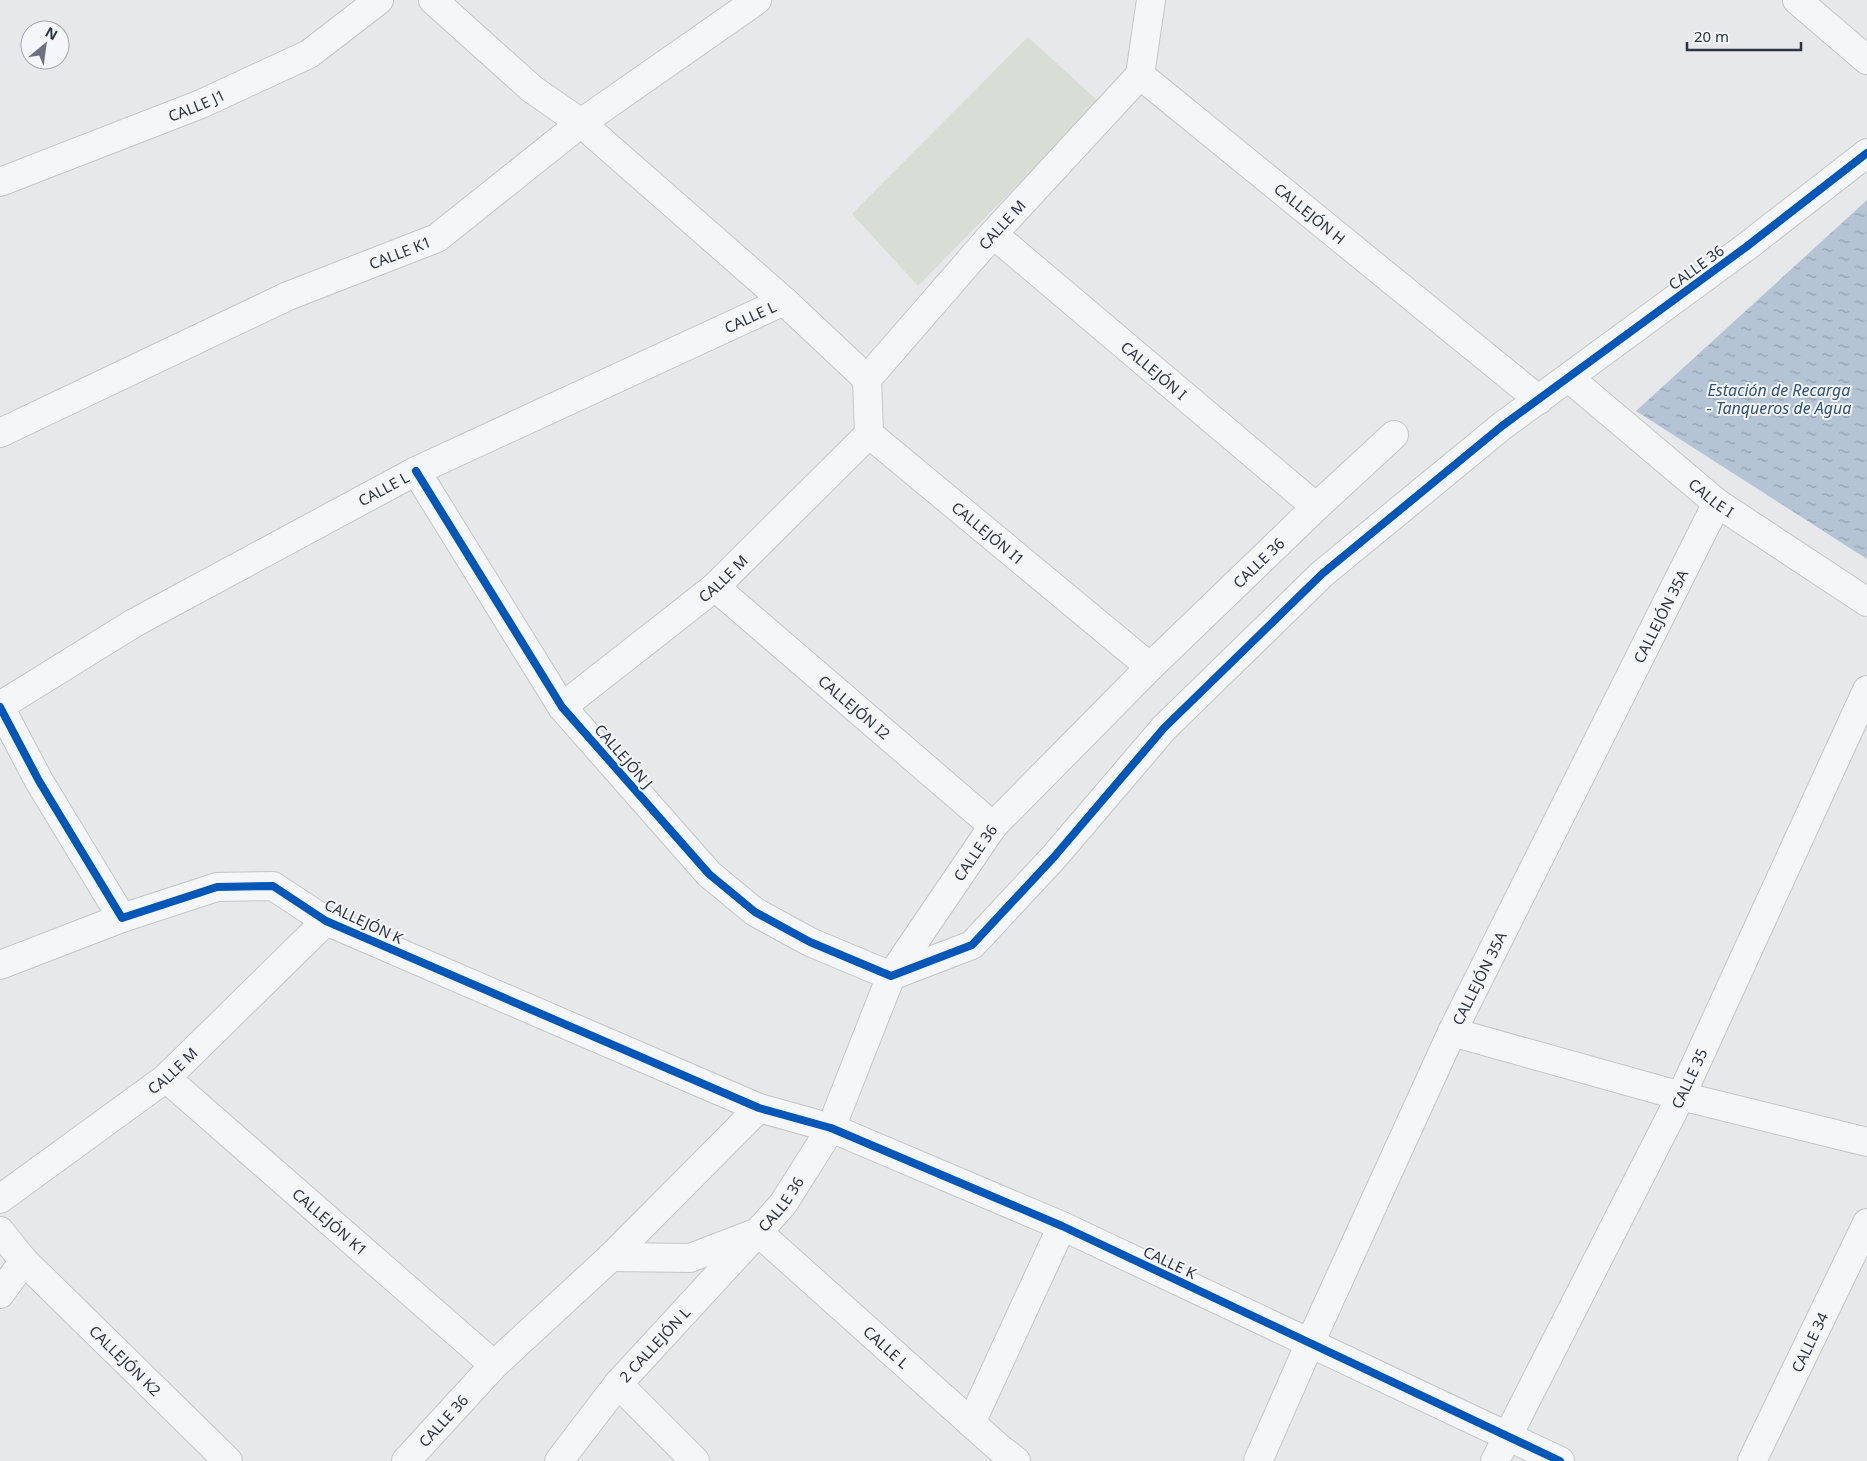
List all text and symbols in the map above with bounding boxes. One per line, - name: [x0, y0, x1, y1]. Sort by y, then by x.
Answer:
- north arrow: [20, 20, 70, 70]
- scale bar: [1687, 20, 1801, 52]
- text: N: [42, 22, 61, 44]
- text: 20 m: [1694, 26, 1729, 46]
- street label: CALLE J1: [165, 84, 228, 126]
- street label: CALLEJÓN H: [1270, 178, 1350, 248]
- street label: CALLE M: [974, 195, 1030, 254]
- street label: CALLE K1: [366, 231, 434, 274]
- street label: CALLE 36: [1664, 240, 1728, 294]
- street label: CALLE L: [721, 296, 779, 337]
- street label: CALLEJÓN I: [1117, 337, 1191, 404]
- water label: Estación de Recarga - Tanqueros de Agua: [1707, 379, 1851, 419]
- street label: CALLE L: [355, 467, 412, 510]
- street label: CALLE I: [1685, 474, 1738, 521]
- street label: CALLEJÓN I1: [948, 497, 1029, 569]
- street label: CALLE 36: [1228, 533, 1288, 592]
- street label: CALLE M: [694, 550, 752, 606]
- street label: CALLEJÓN 35A: [1629, 566, 1692, 666]
- street label: CALLEJÓN I2: [814, 670, 895, 744]
- street label: CALLEJÓN J: [590, 720, 658, 792]
- street label: CALLE 36: [949, 820, 1001, 885]
- street label: CALLEJÓN K: [322, 894, 407, 948]
- street label: CALLEJÓN 35A: [1447, 928, 1511, 1028]
- street label: CALLE M: [143, 1043, 202, 1098]
- street label: CALLE 35: [1666, 1045, 1712, 1112]
- street label: CALLE 36: [753, 1173, 808, 1236]
- street label: CALLEJÓN K1: [288, 1183, 372, 1260]
- street label: CALLE K: [1140, 1241, 1200, 1283]
- street label: 2 CALLEJÓN L: [615, 1302, 694, 1386]
- street label: CALLE 34: [1786, 1308, 1833, 1375]
- street label: CALLEJÓN K2: [85, 1321, 166, 1400]
- street label: CALLE L: [859, 1321, 914, 1373]
- street label: CALLE 36: [414, 1390, 472, 1451]

